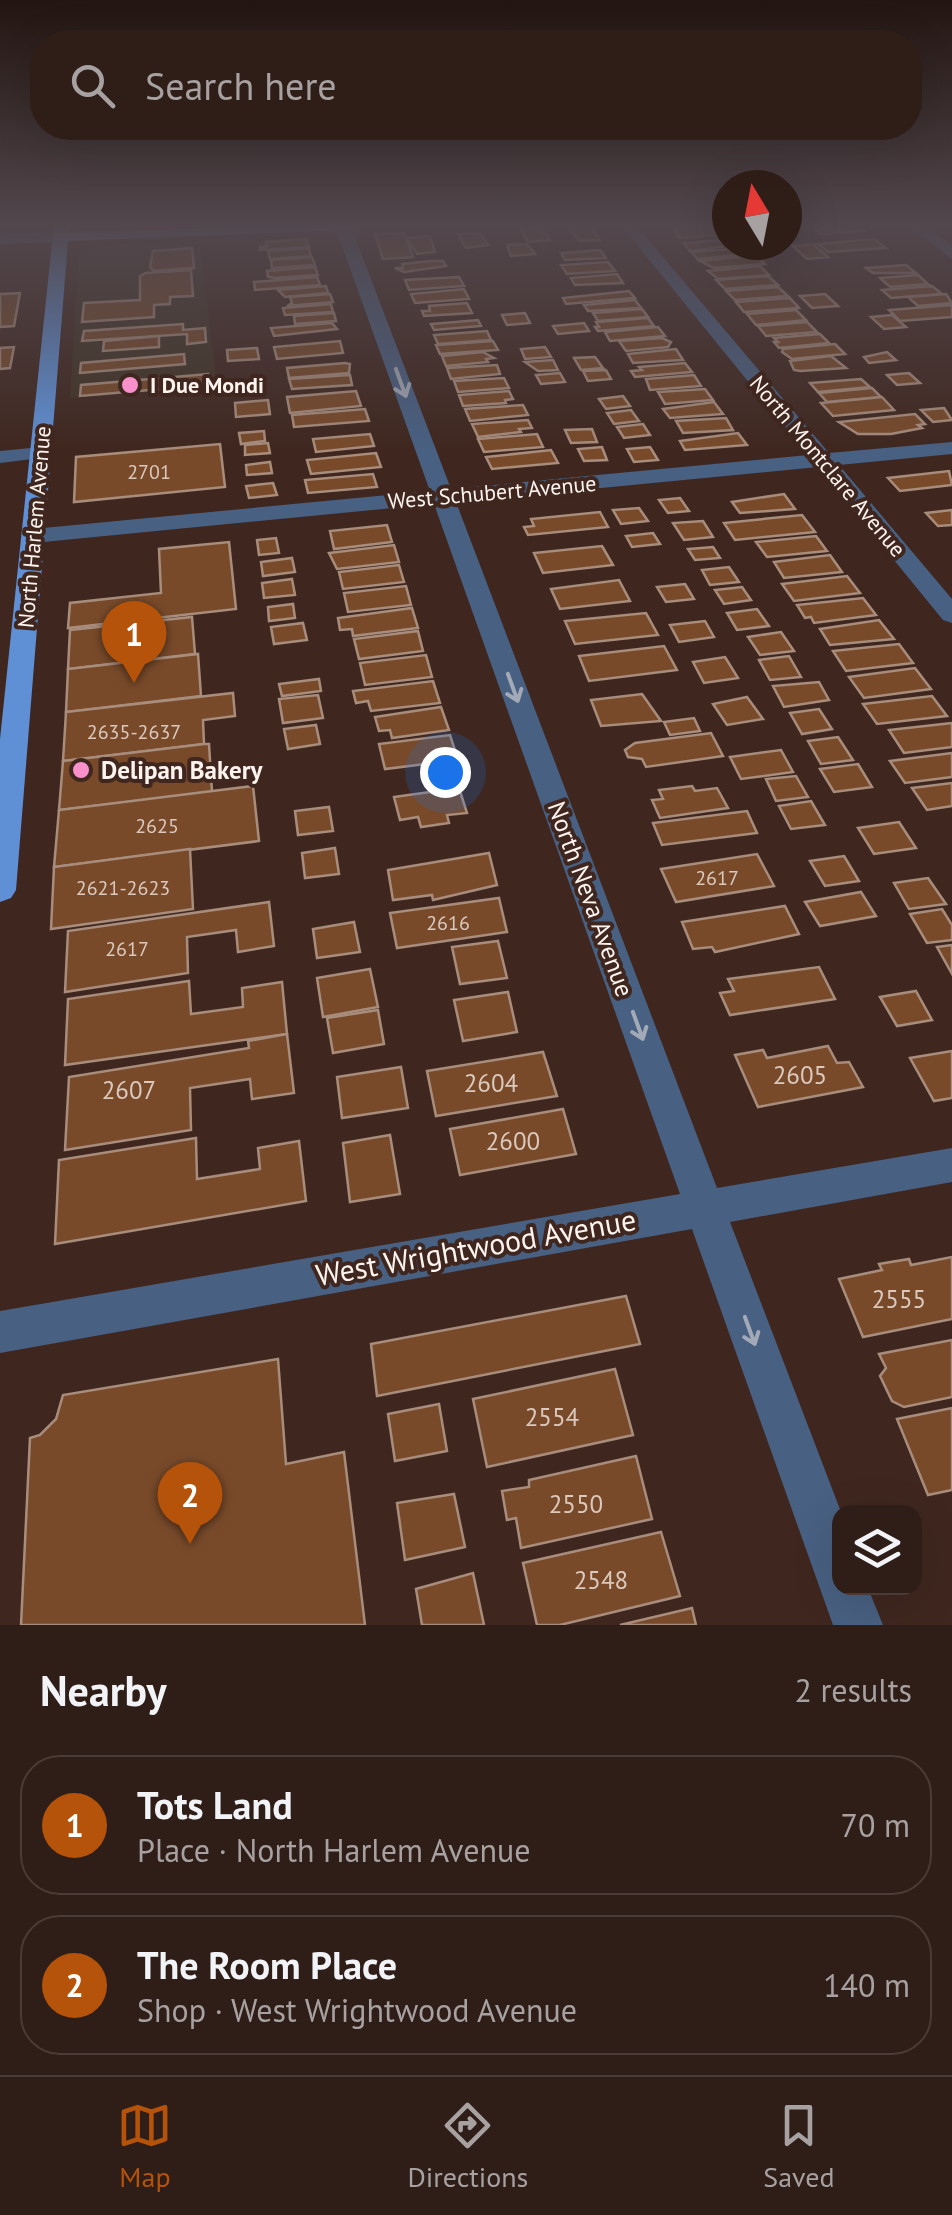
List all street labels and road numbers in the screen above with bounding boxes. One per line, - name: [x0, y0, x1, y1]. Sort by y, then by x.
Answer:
- street label: North Montclare Avenue: [744, 370, 912, 562]
- street label: North Harlem Avenue: [11, 425, 57, 629]
- street label: West Schubert Avenue: [387, 469, 597, 515]
- street label: North Neva Avenue: [541, 797, 641, 1001]
- street label: West Wrightwood Avenue: [313, 1199, 639, 1294]

